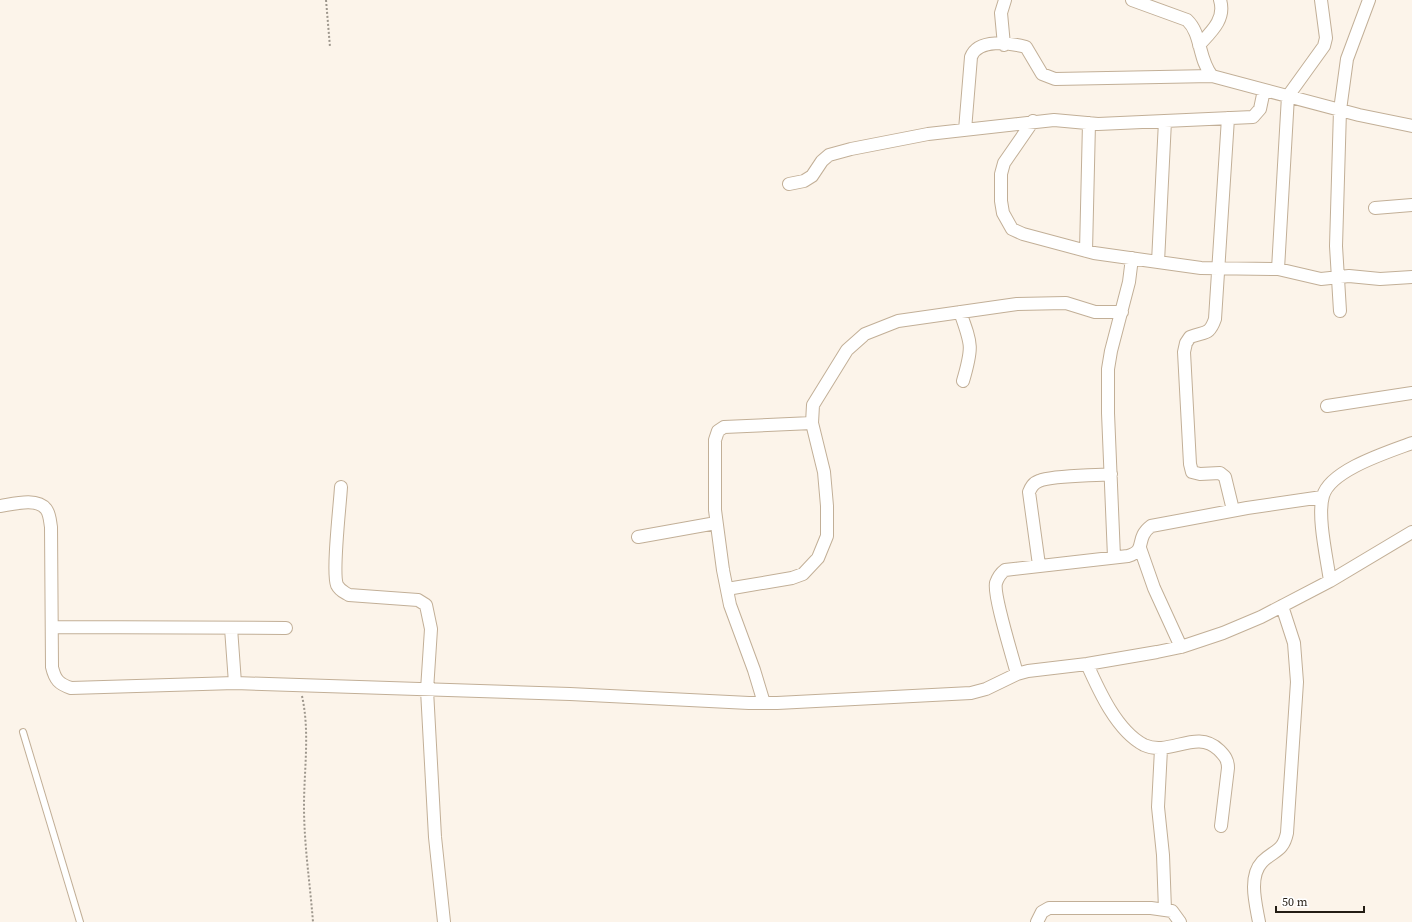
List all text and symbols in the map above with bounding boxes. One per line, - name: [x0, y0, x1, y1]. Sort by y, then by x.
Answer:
- scale bar: [1276, 888, 1364, 914]
- text: 50 m: [1282, 894, 1308, 910]

